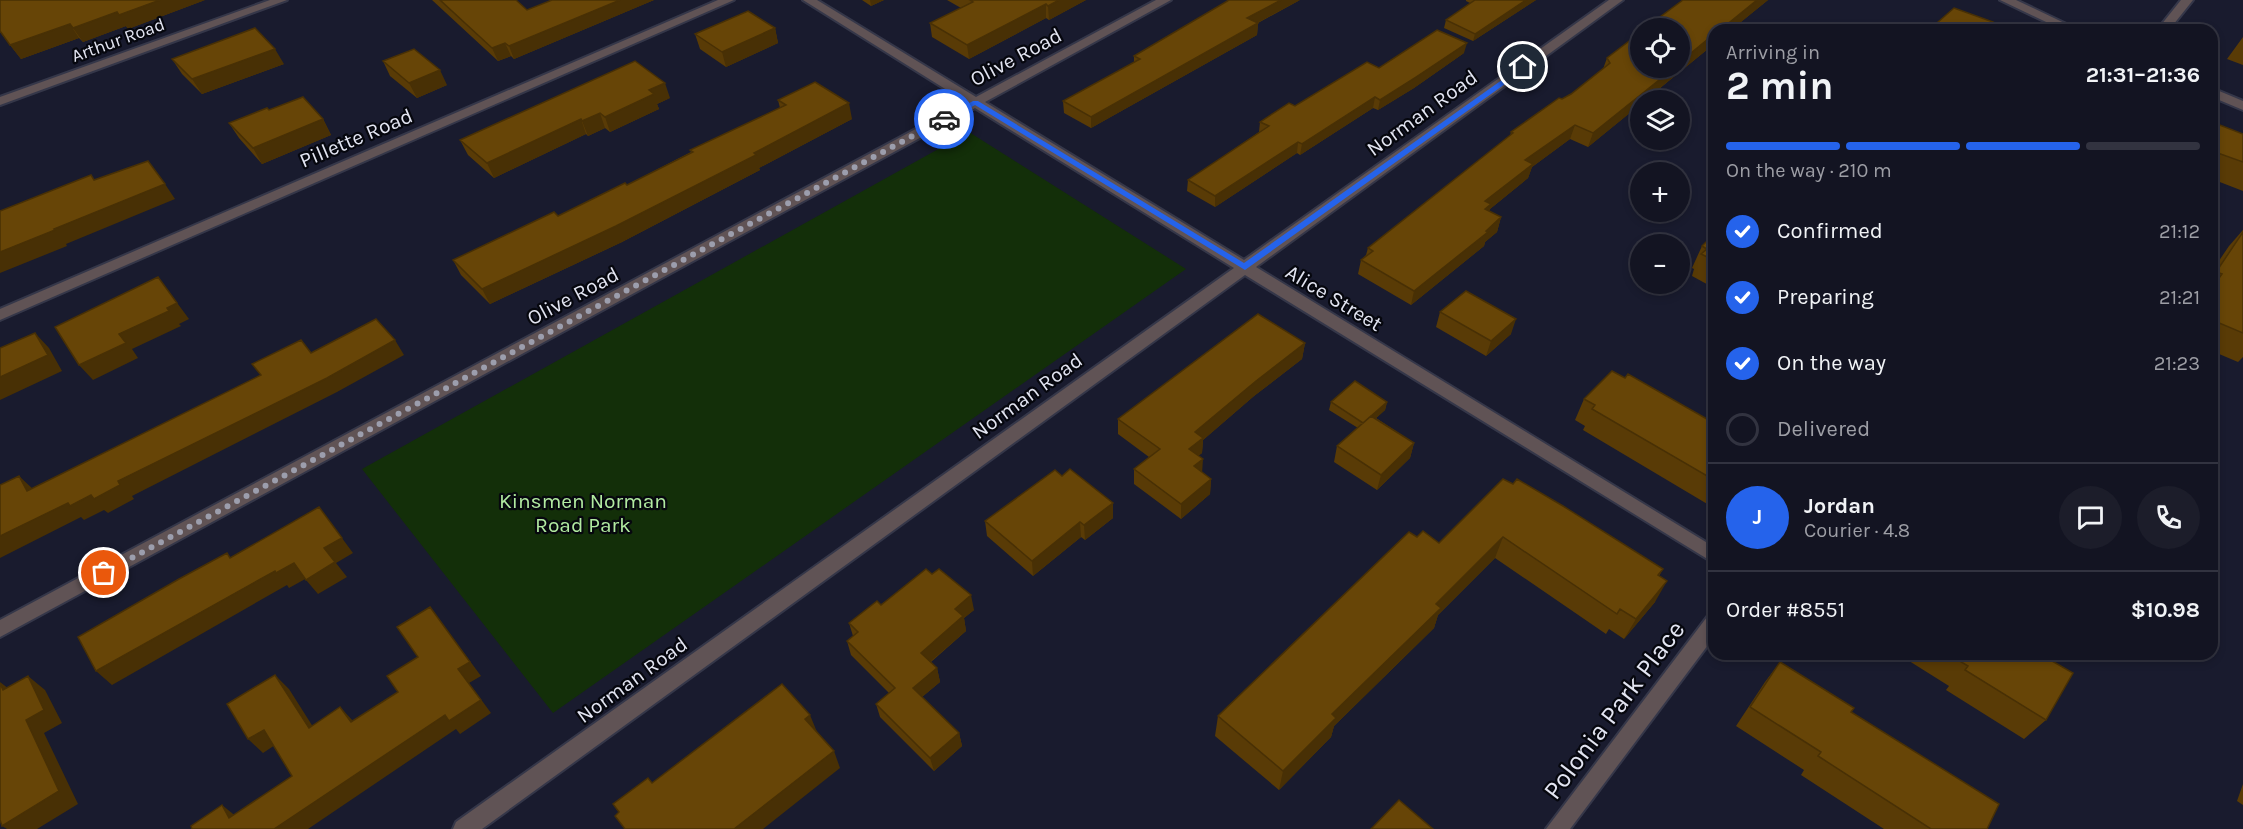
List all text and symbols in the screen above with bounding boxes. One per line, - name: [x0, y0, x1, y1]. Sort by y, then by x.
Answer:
- street label: Arthur Road: [68, 13, 168, 67]
- map controls: [1630, 18, 1690, 294]
- button: locate: [1630, 18, 1690, 78]
- street label: Olive Road: [966, 23, 1066, 91]
- pin: [1497, 41, 1548, 92]
- text: Arriving in: [1726, 41, 1820, 64]
- icon: home: [1506, 50, 1539, 83]
- text: 21:31–21:36: [2086, 62, 2200, 88]
- text: 2 min: [1726, 63, 1834, 109]
- street label: Norman Road: [1362, 65, 1482, 161]
- courier: [914, 89, 974, 149]
- button: layers: [1630, 90, 1690, 150]
- street label: Pillette Road: [296, 103, 416, 173]
- icon: car: [928, 103, 961, 136]
- text: On the way · 210 m: [1726, 159, 1892, 182]
- button: +: [1630, 162, 1690, 222]
- icon: check: [1726, 215, 1759, 248]
- text: Confirmed: [1777, 218, 1883, 244]
- text: 21:12: [2159, 220, 2200, 243]
- button: −: [1630, 234, 1690, 294]
- street label: Alice Street: [1281, 260, 1387, 336]
- street label: Olive Road: [523, 262, 623, 330]
- icon: check: [1726, 281, 1759, 314]
- text: Preparing: [1777, 284, 1874, 310]
- text: 21:21: [2159, 286, 2200, 309]
- icon: check: [1726, 347, 1759, 380]
- street label: Norman Road: [967, 348, 1087, 444]
- text: On the way: [1777, 350, 1886, 376]
- text: 21:23: [2154, 352, 2200, 375]
- text: Delivered: [1777, 416, 1870, 442]
- button: chat: [2059, 486, 2122, 549]
- button: phone: [2137, 486, 2200, 549]
- park label: Kinsmen Norman Road Park: [499, 489, 667, 537]
- text: Jordan: [1804, 493, 1875, 519]
- text: J: [1753, 504, 1762, 530]
- text: Courier · 4.8: [1804, 519, 1910, 542]
- pin: [78, 547, 129, 598]
- icon: bag: [87, 556, 120, 589]
- text: Order #8551: [1726, 597, 1845, 623]
- text: $10.98: [2131, 597, 2200, 623]
- street label: Polonia Park Place: [1537, 615, 1691, 805]
- street label: Norman Road: [572, 632, 692, 728]

